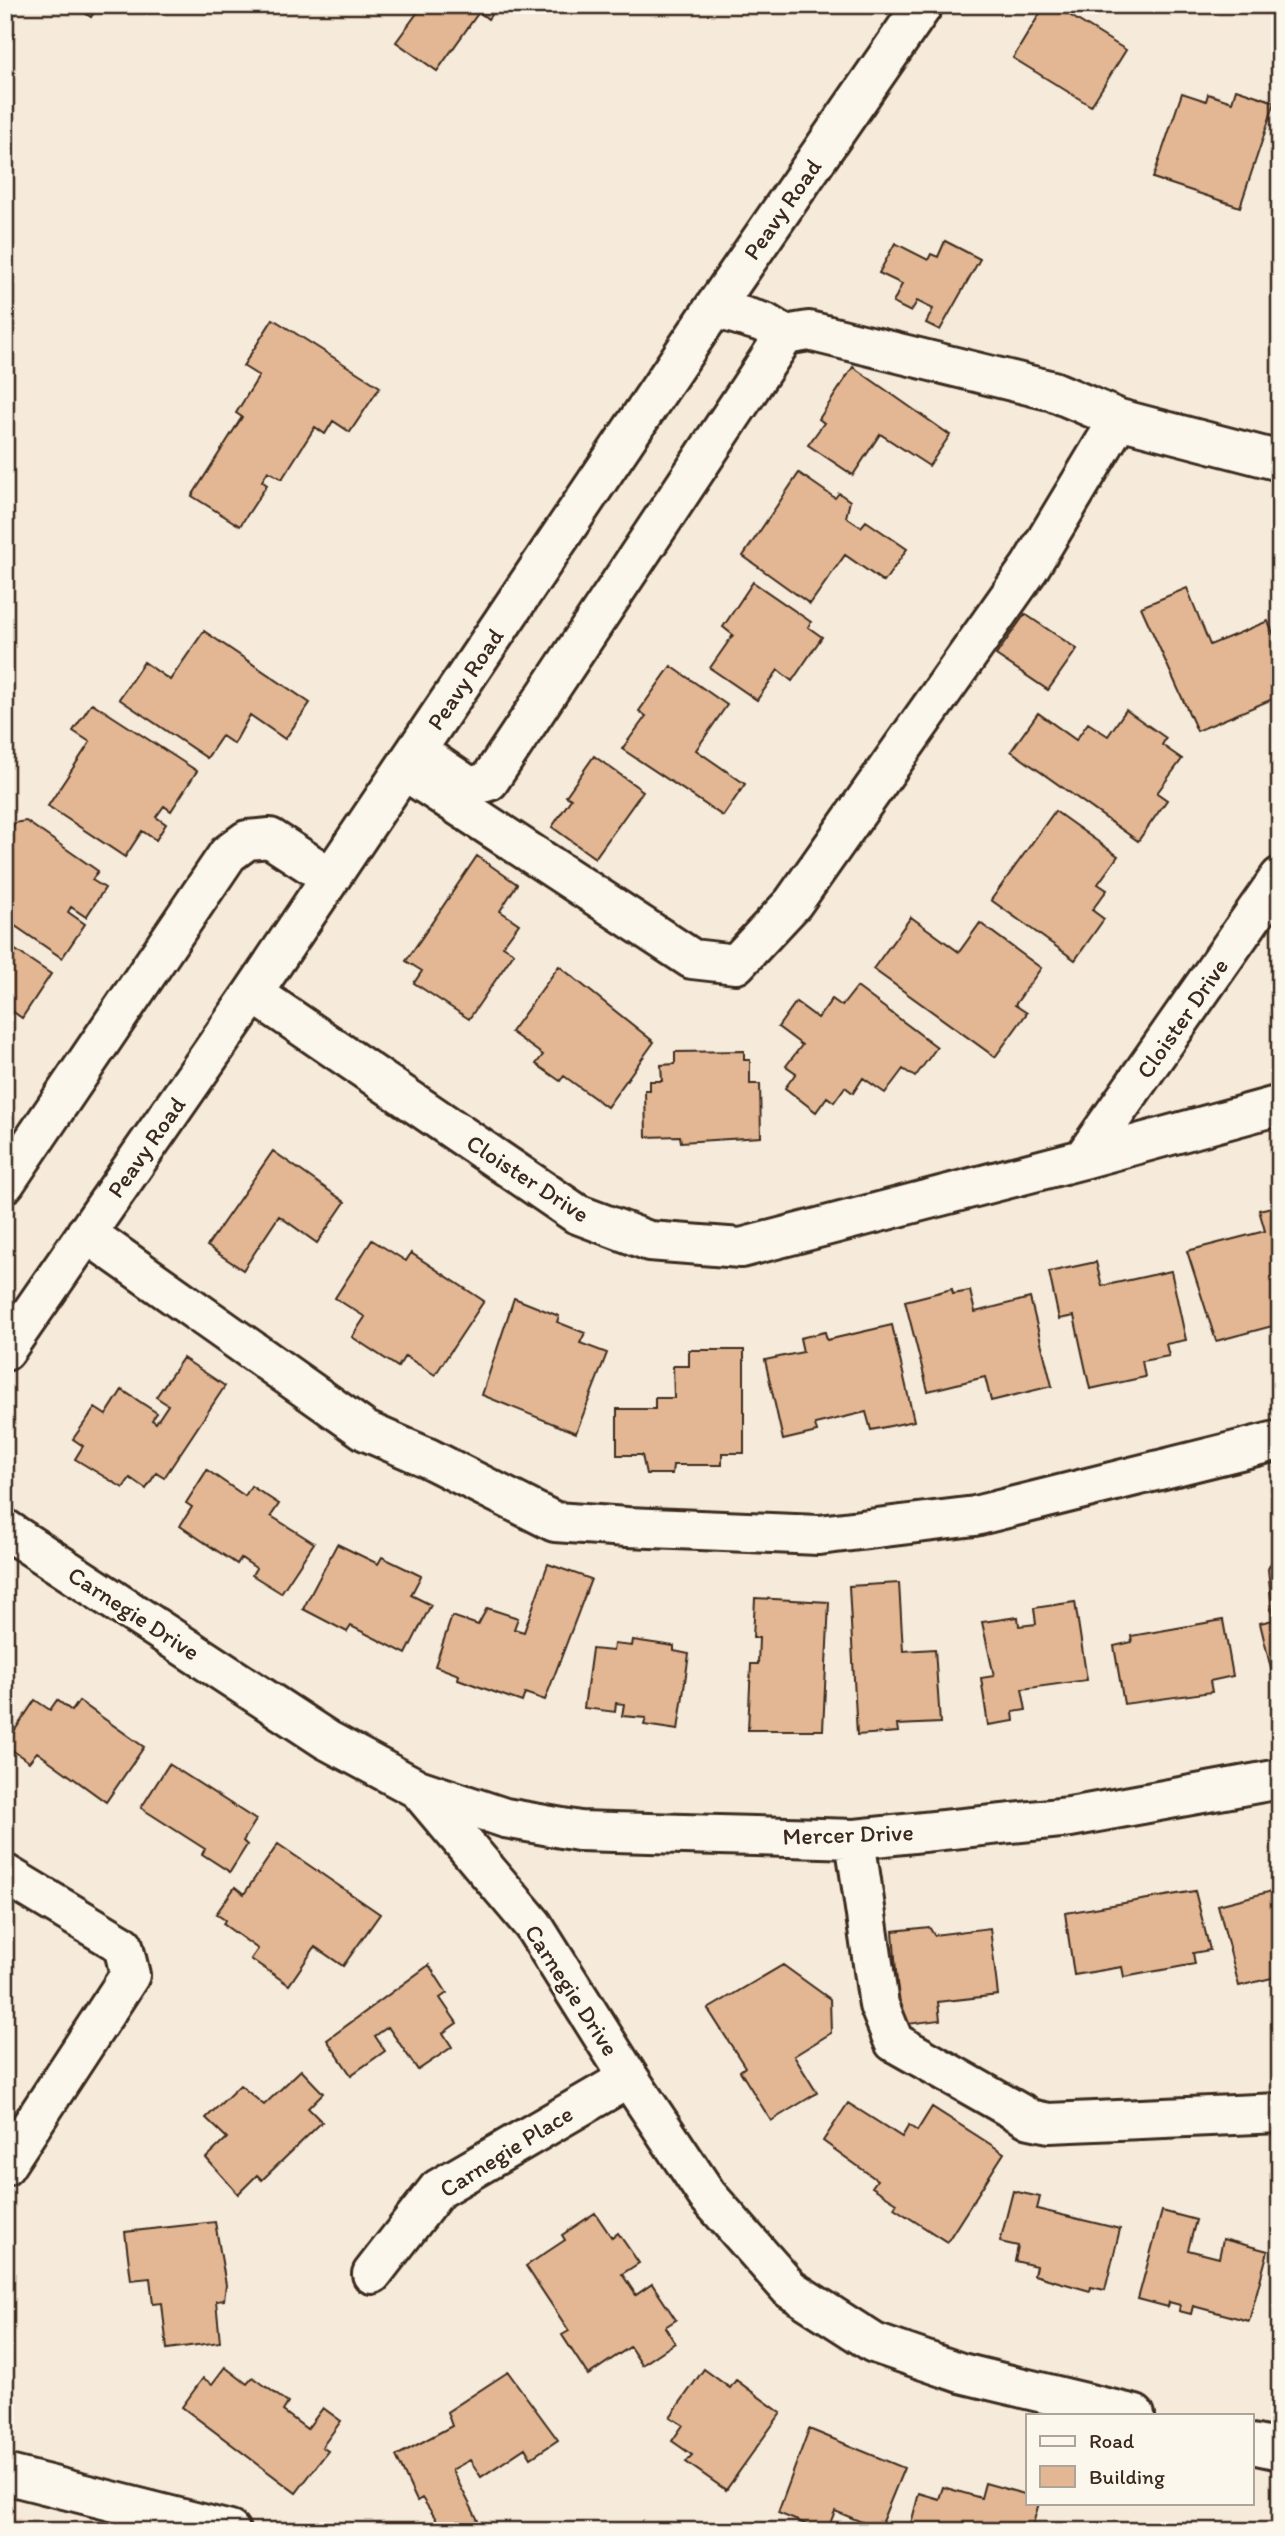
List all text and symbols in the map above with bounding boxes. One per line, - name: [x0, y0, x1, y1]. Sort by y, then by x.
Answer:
- street label: Peavy Road: [737, 153, 827, 265]
- street label: Peavy Road: [420, 623, 510, 735]
- street label: Cloister Drive: [1130, 952, 1234, 1084]
- street label: Peavy Road: [101, 1091, 191, 1203]
- street label: Cloister Drive: [461, 1128, 595, 1228]
- street label: Carnegie Drive: [63, 1560, 205, 1666]
- street label: Mercer Drive: [782, 1817, 914, 1851]
- street label: Carnegie Drive: [519, 1919, 625, 2061]
- street label: Carnegie Place: [434, 2099, 578, 2203]
- legend: [1026, 2414, 1254, 2504]
- text: Road: [1089, 2428, 1135, 2453]
- text: Building: [1089, 2464, 1165, 2489]

